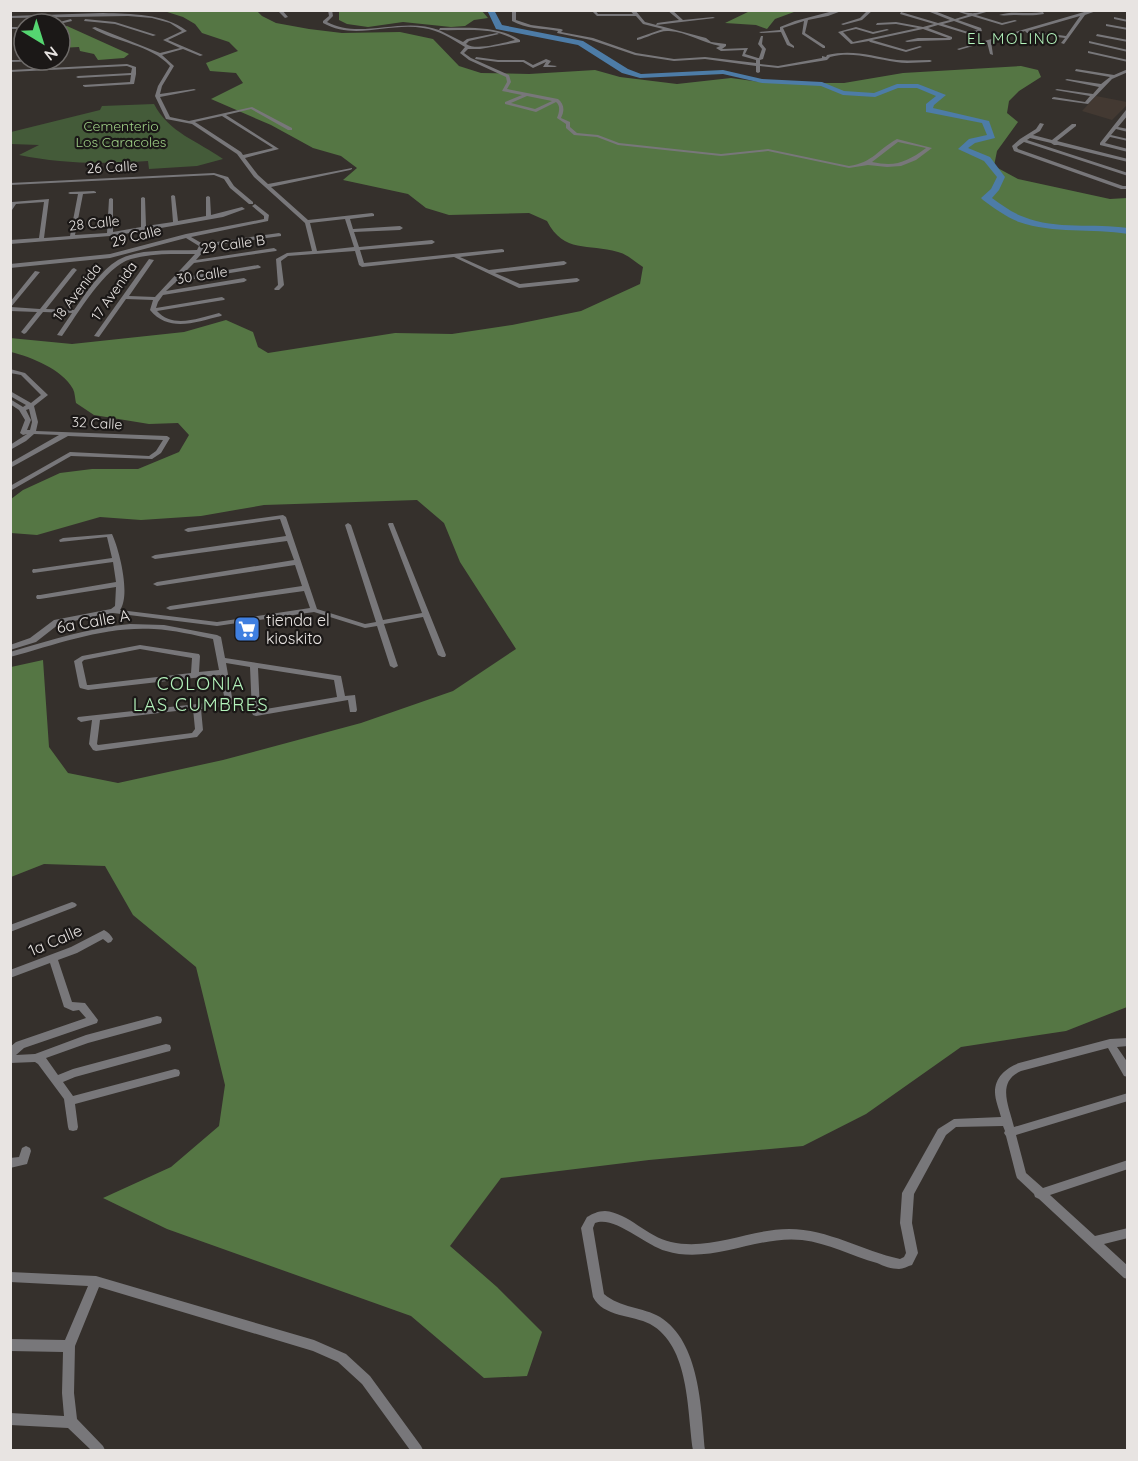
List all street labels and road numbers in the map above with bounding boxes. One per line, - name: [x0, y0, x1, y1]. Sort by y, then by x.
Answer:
- street label: 26 Calle: [86, 157, 138, 177]
- street label: 28 Calle: [68, 211, 120, 235]
- street label: 29 Calle: [109, 221, 163, 251]
- street label: 29 Calle B: [200, 231, 266, 257]
- street label: 17 Avenida: [87, 258, 141, 324]
- street label: 18 Avenida: [49, 259, 105, 325]
- street label: 30 Calle: [175, 262, 229, 288]
- street label: 32 Calle: [71, 413, 123, 433]
- street label: 6a Calle A: [55, 605, 131, 637]
- street label: 1a Calle: [25, 920, 85, 960]

